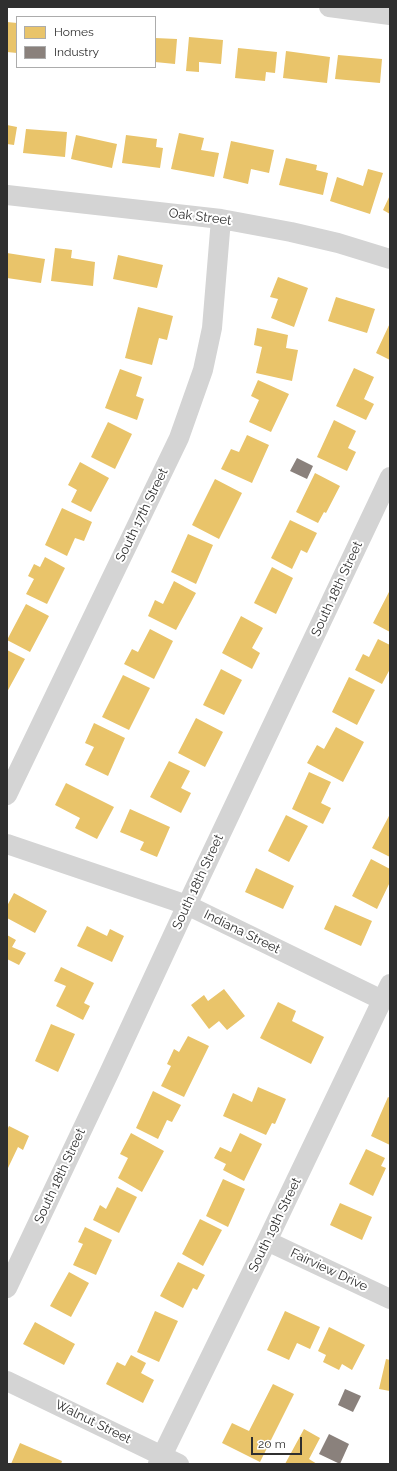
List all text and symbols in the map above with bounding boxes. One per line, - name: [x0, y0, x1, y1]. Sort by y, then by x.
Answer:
- legend: [16, 16, 156, 68]
- text: Homes: [54, 25, 94, 39]
- text: Industry: [54, 45, 99, 59]
- street label: Oak Street: [168, 205, 232, 229]
- street label: South 17th Street: [113, 466, 171, 564]
- street label: South 18th Street: [308, 539, 366, 639]
- street label: South 18th Street: [169, 832, 227, 932]
- street label: Indiana Street: [201, 907, 283, 957]
- street label: South 18th Street: [31, 1126, 89, 1226]
- street label: South 19th Street: [245, 1175, 305, 1275]
- street label: Fairview Drive: [288, 1245, 370, 1295]
- street label: Walnut Street: [52, 1397, 134, 1447]
- scale bar: [253, 1429, 304, 1455]
- text: 20 m: [258, 1437, 286, 1451]

